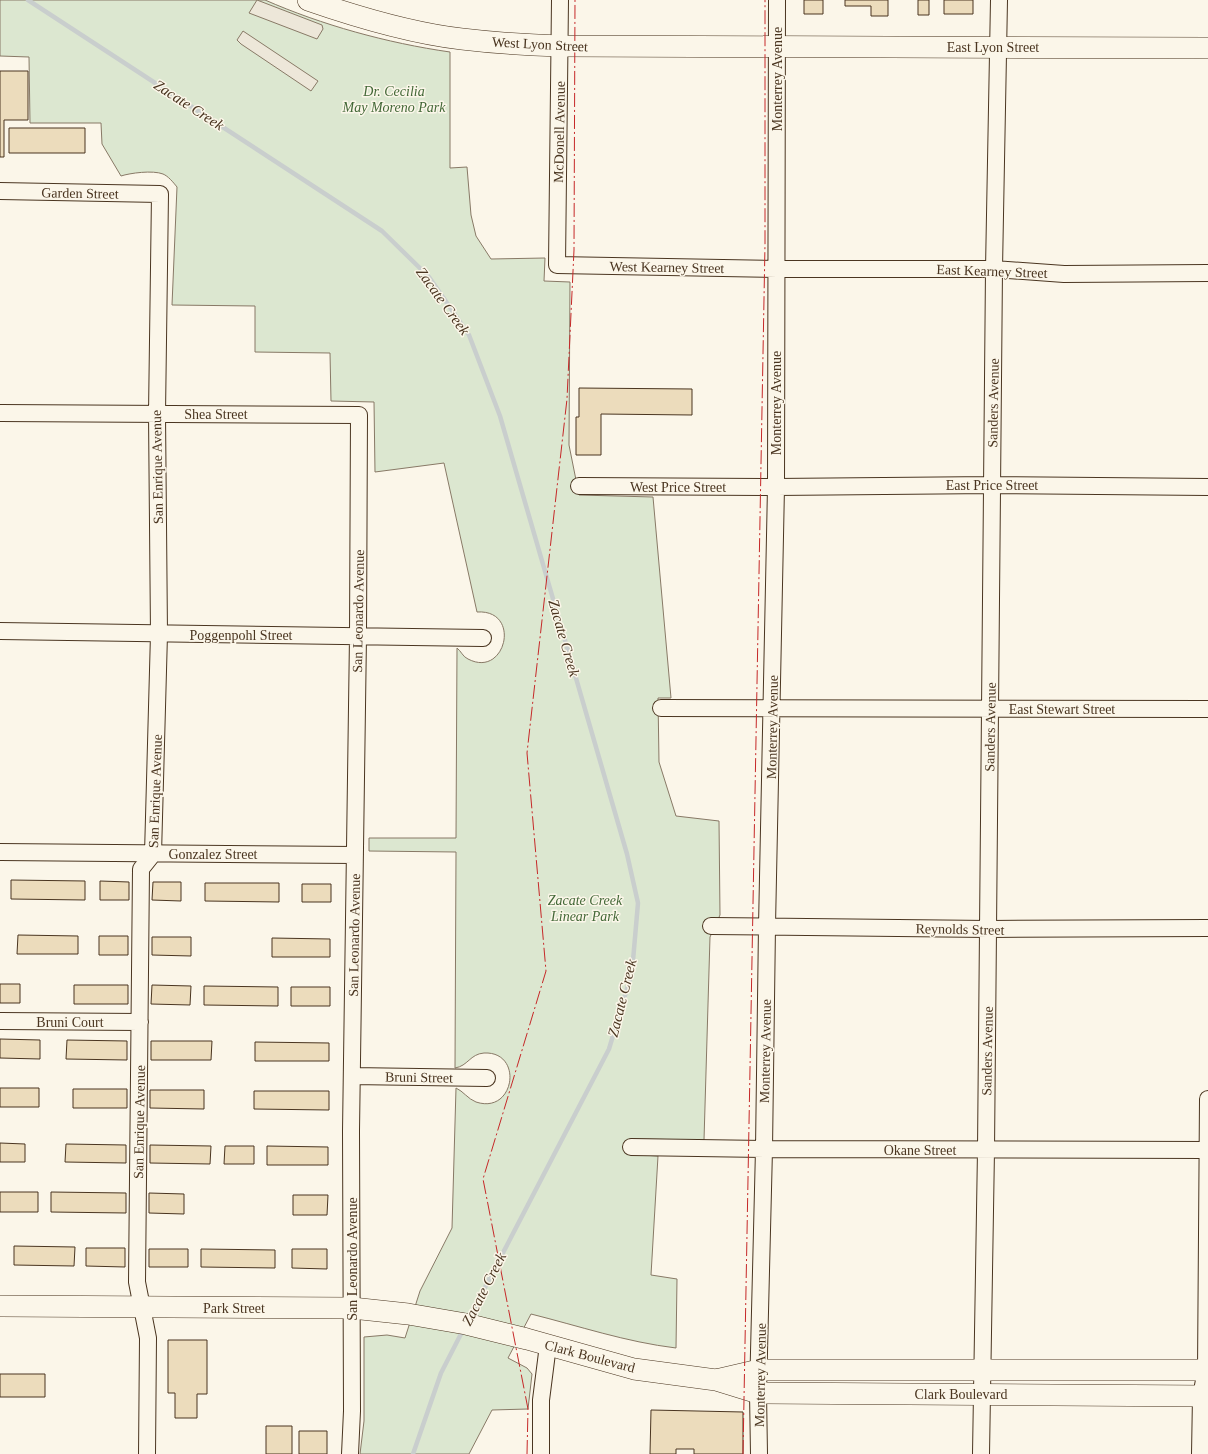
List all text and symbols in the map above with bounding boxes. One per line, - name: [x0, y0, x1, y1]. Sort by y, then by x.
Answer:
- street label: Monterrey Avenue: [770, 27, 785, 131]
- street label: West Lyon Street: [492, 34, 588, 55]
- street label: East Lyon Street: [947, 40, 1039, 55]
- water label: Zacate Creek: [151, 77, 227, 134]
- street label: McDonell Avenue: [551, 81, 568, 183]
- park label: Dr. Cecilia May Moreno Park: [342, 84, 446, 115]
- street label: Garden Street: [41, 185, 119, 202]
- street label: West Kearney Street: [610, 259, 725, 276]
- street label: East Kearney Street: [936, 262, 1048, 281]
- water label: Zacate Creek: [413, 264, 473, 338]
- street label: Monterrey Avenue: [769, 351, 784, 455]
- street label: Sanders Avenue: [985, 358, 1002, 448]
- street label: Shea Street: [184, 407, 248, 422]
- street label: San Enrique Avenue: [149, 410, 166, 524]
- street label: East Price Street: [946, 478, 1038, 493]
- street label: West Price Street: [630, 480, 726, 495]
- street label: San Leonardo Avenue: [350, 549, 367, 673]
- water label: Zacate Creek: [545, 597, 583, 679]
- street label: Poggenpohl Street: [189, 628, 293, 643]
- street label: Monterrey Avenue: [764, 675, 781, 779]
- street label: Sanders Avenue: [982, 682, 999, 772]
- street label: East Stewart Street: [1009, 702, 1115, 717]
- street label: San Enrique Avenue: [146, 734, 165, 848]
- street label: Gonzalez Street: [168, 847, 258, 862]
- street label: San Leonardo Avenue: [346, 873, 363, 997]
- park label: Zacate Creek Linear Park: [548, 893, 623, 924]
- street label: Reynolds Street: [915, 921, 1005, 938]
- water label: Zacate Creek: [605, 957, 640, 1039]
- street label: Monterrey Avenue: [757, 999, 774, 1103]
- street label: Sanders Avenue: [979, 1006, 996, 1096]
- street label: Bruni Court: [36, 1015, 104, 1030]
- street label: San Enrique Avenue: [131, 1065, 148, 1179]
- street label: Bruni Street: [385, 1069, 453, 1086]
- street label: Okane Street: [884, 1143, 956, 1158]
- street label: San Leonardo Avenue: [345, 1197, 360, 1321]
- water label: Zacate Creek: [459, 1250, 509, 1328]
- street label: Park Street: [203, 1301, 265, 1316]
- street label: Monterrey Avenue: [752, 1323, 769, 1427]
- street label: Clark Boulevard: [543, 1337, 637, 1376]
- street label: Clark Boulevard: [915, 1387, 1007, 1402]

